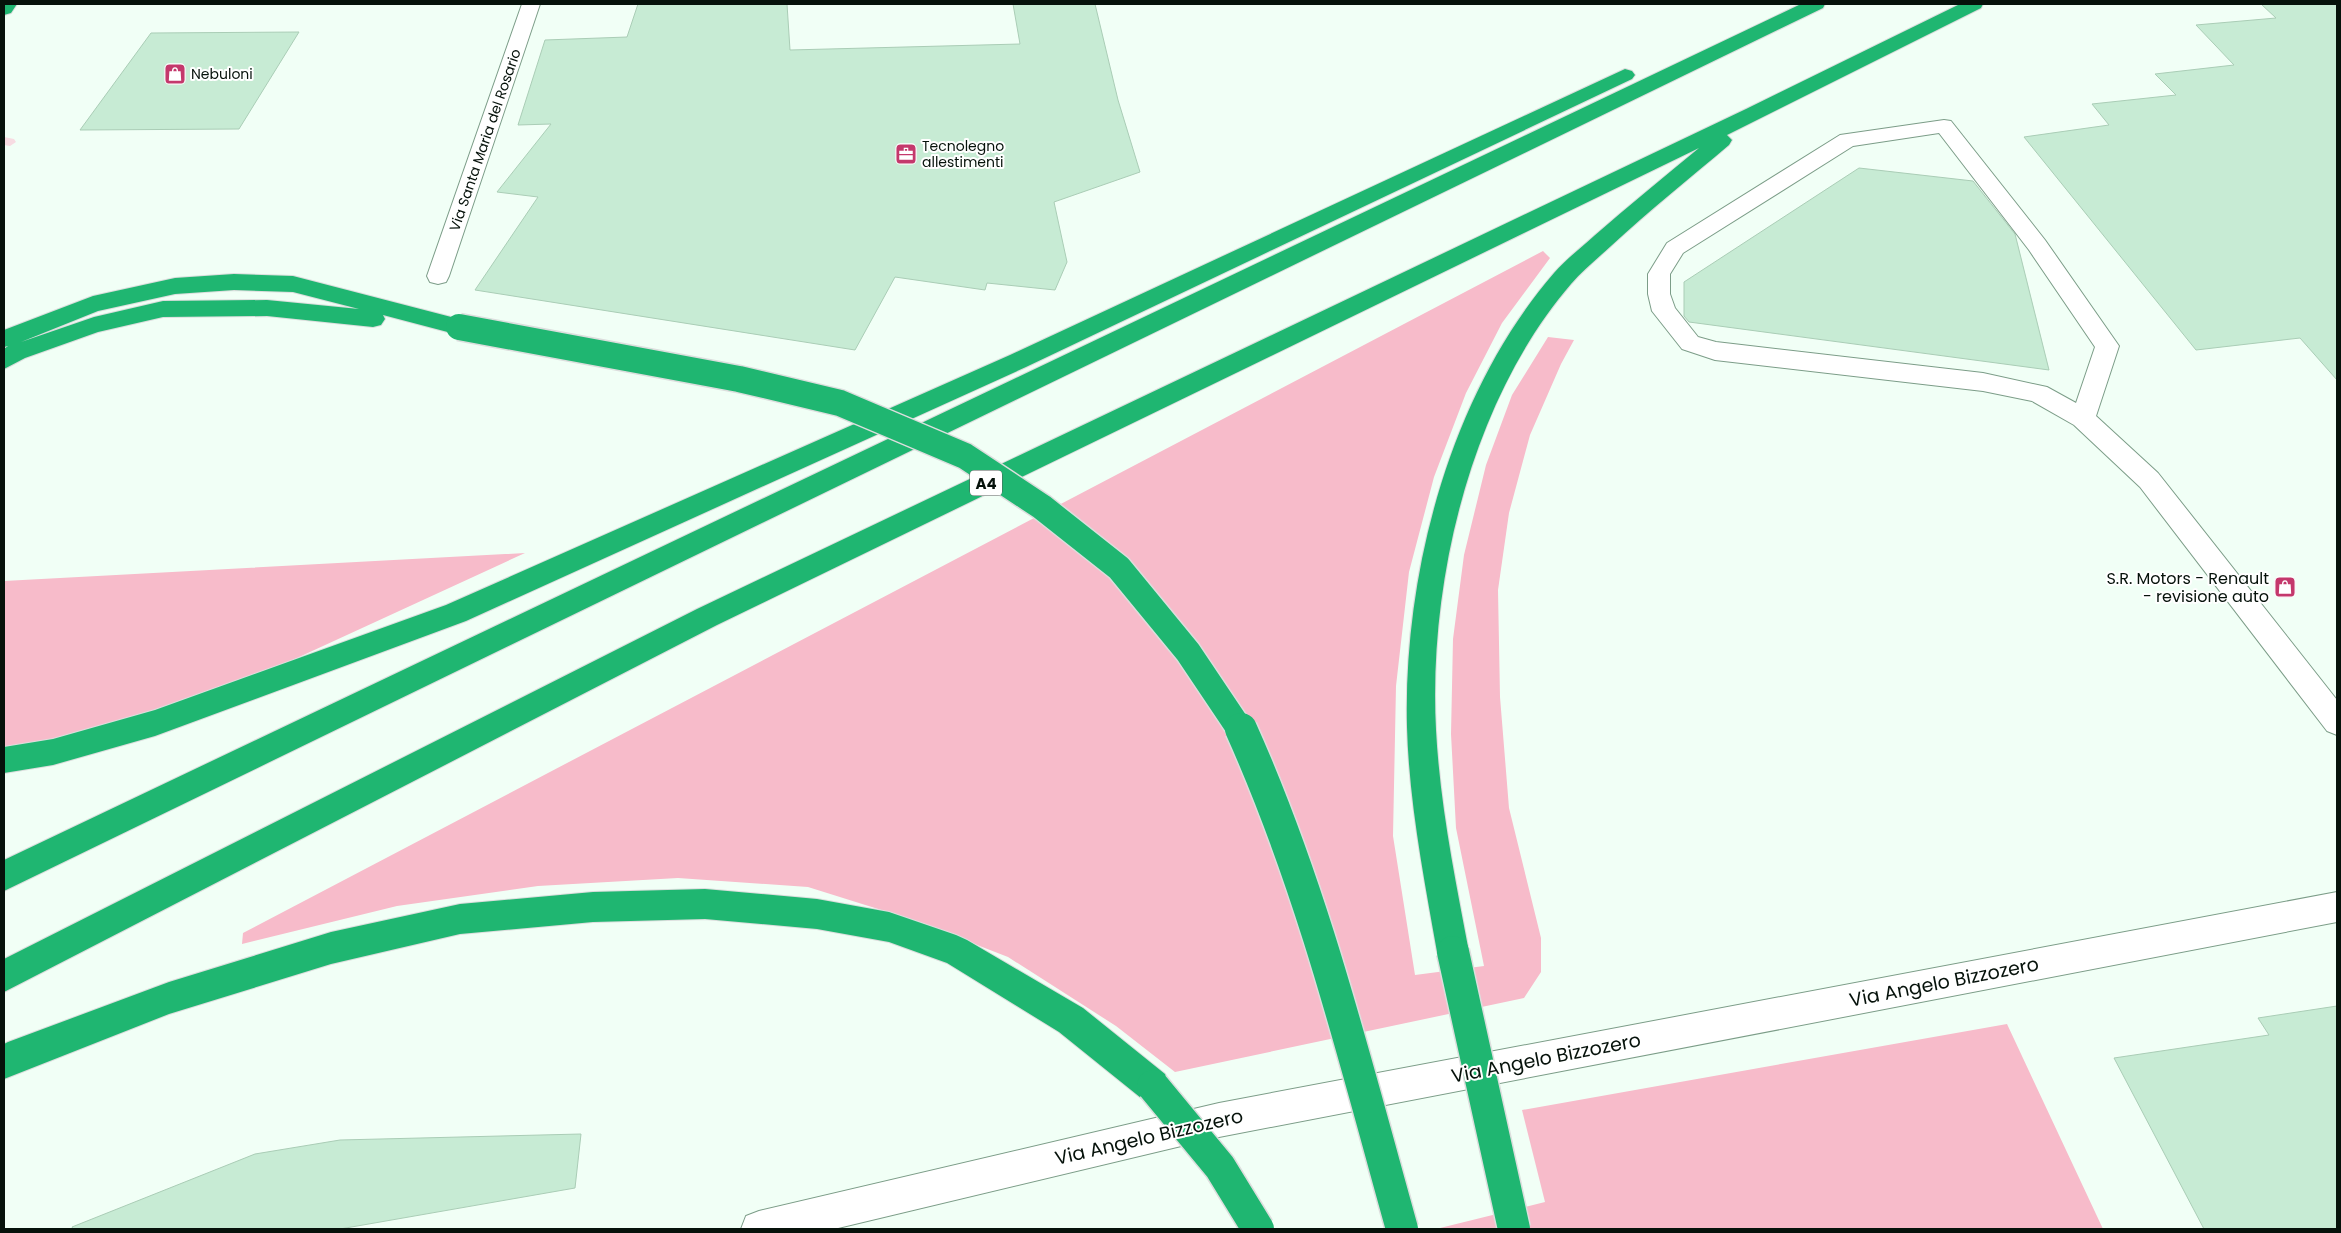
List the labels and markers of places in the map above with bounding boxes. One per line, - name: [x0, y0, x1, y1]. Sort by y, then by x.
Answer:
- shop icon: Nebuloni: [163, 62, 187, 86]
- place label: Nebuloni: [191, 64, 253, 84]
- place label: Tecnolegno allestimenti: [922, 136, 1004, 172]
- office icon: Tecnolegno allestimenti: [894, 142, 918, 166]
- place label: S.R. Motors - Renault - revisione auto: [2106, 567, 2269, 608]
- shop icon: S.R. Motors - Renault - revisione auto: [2273, 575, 2297, 599]

